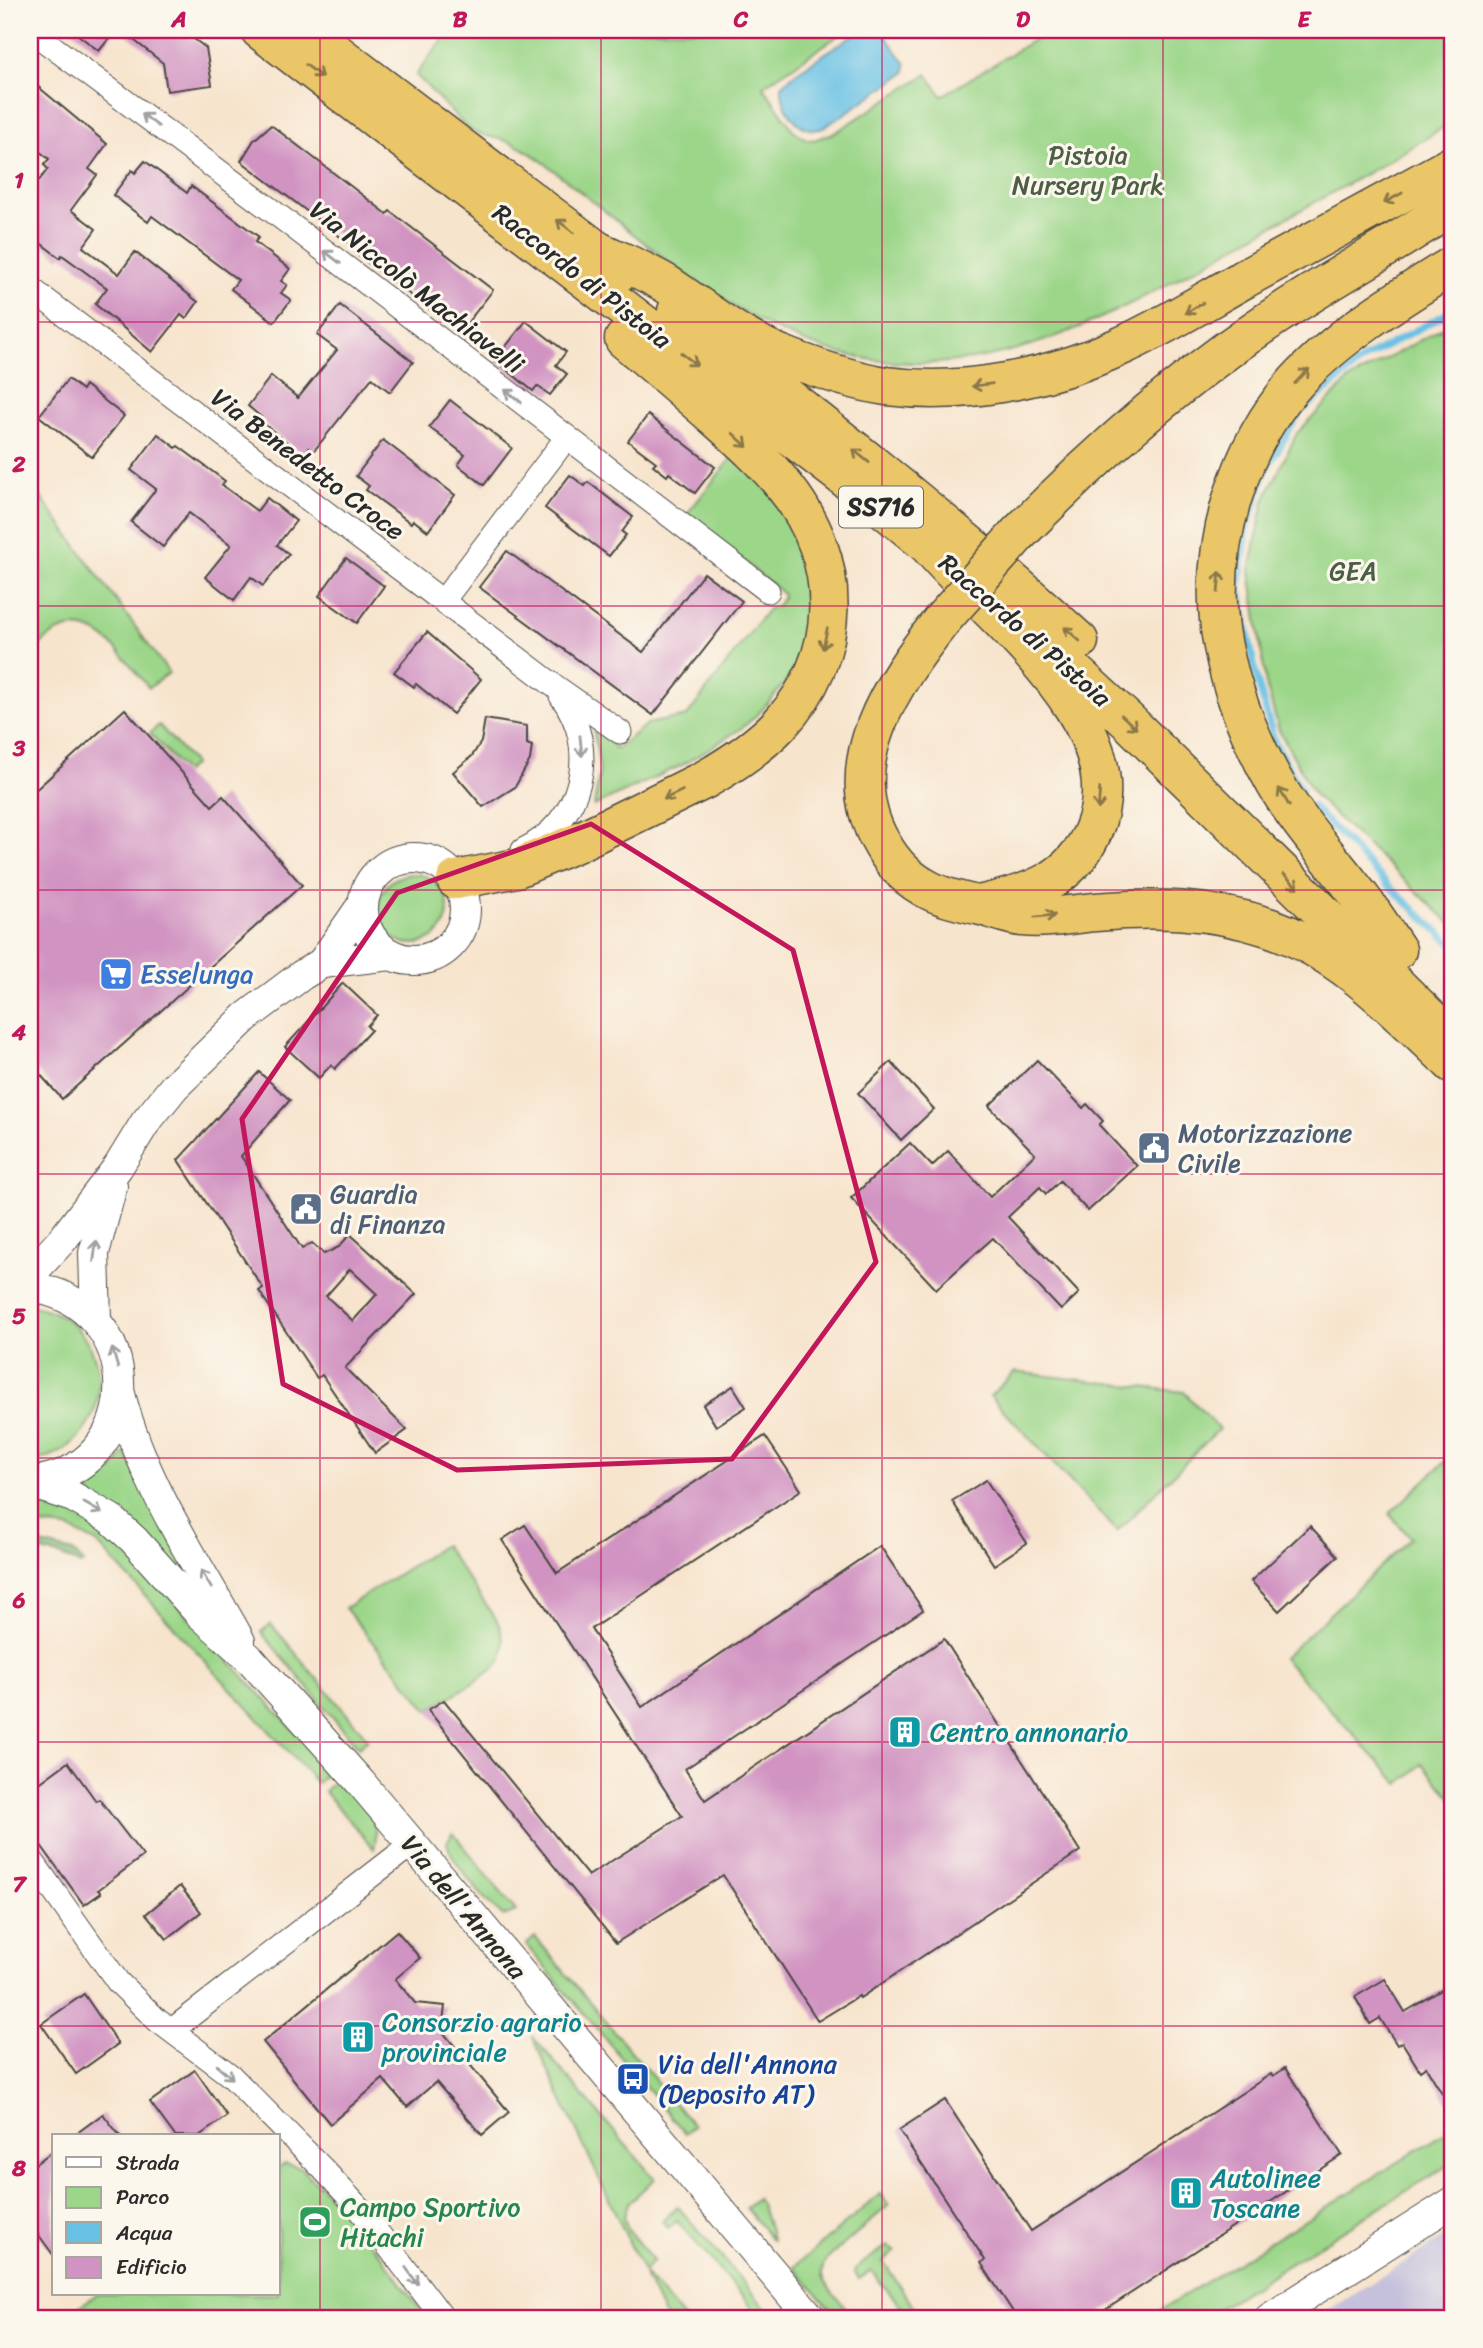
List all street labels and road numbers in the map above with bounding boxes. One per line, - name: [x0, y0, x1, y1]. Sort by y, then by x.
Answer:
- street label: Via Niccolò Machiavelli: [299, 188, 535, 387]
- street label: Raccordo di Pistoia: [482, 191, 683, 362]
- street label: Via Benedetto Croce: [201, 375, 415, 553]
- road number: SS716: [839, 486, 923, 528]
- street label: Raccordo di Pistoia: [928, 541, 1123, 719]
- street label: Via dell'Annona: [389, 1824, 540, 1991]

